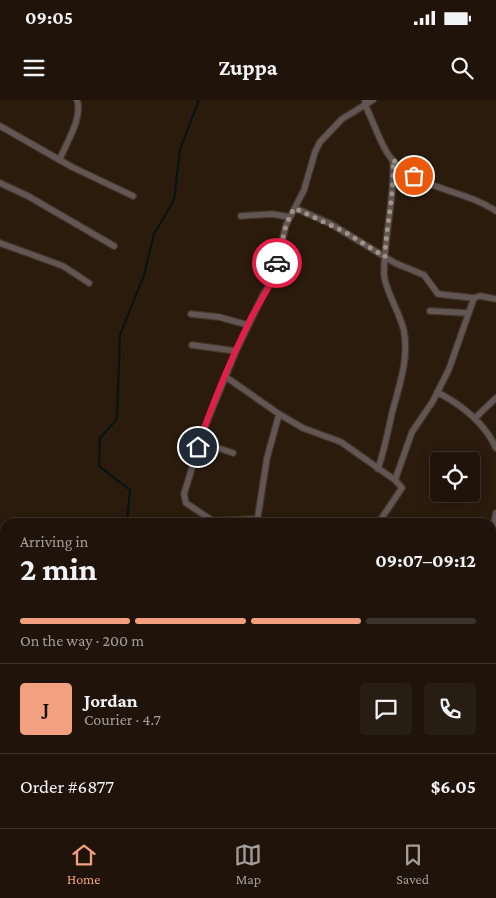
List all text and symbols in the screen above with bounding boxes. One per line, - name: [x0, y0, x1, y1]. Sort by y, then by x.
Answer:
- text: 09:05: [25, 7, 73, 28]
- icon: menu: [20, 54, 48, 82]
- icon: search: [448, 54, 476, 82]
- text: Zuppa: [218, 55, 278, 80]
- pin: [393, 155, 435, 197]
- icon: bag: [400, 162, 428, 190]
- courier: [252, 238, 302, 288]
- icon: car: [263, 249, 291, 277]
- pin: [177, 426, 219, 468]
- icon: home: [184, 433, 212, 461]
- map controls: [430, 452, 480, 502]
- button: locate: [430, 452, 480, 502]
- text: Arriving in: [20, 533, 88, 550]
- text: 09:07–09:12: [375, 550, 476, 571]
- text: 2 min: [20, 551, 97, 587]
- text: On the way · 200 m: [20, 632, 144, 649]
- button: chat: [360, 683, 412, 735]
- button: phone: [424, 683, 476, 735]
- text: Jordan: [84, 690, 138, 711]
- text: J: [43, 698, 49, 719]
- text: Courier · 4.7: [84, 711, 161, 728]
- text: Order #6877: [20, 776, 114, 797]
- text: $6.05: [431, 776, 476, 797]
- tab: Home: [67, 841, 100, 887]
- tab: Map: [234, 841, 262, 887]
- tab: Saved: [396, 841, 429, 887]

